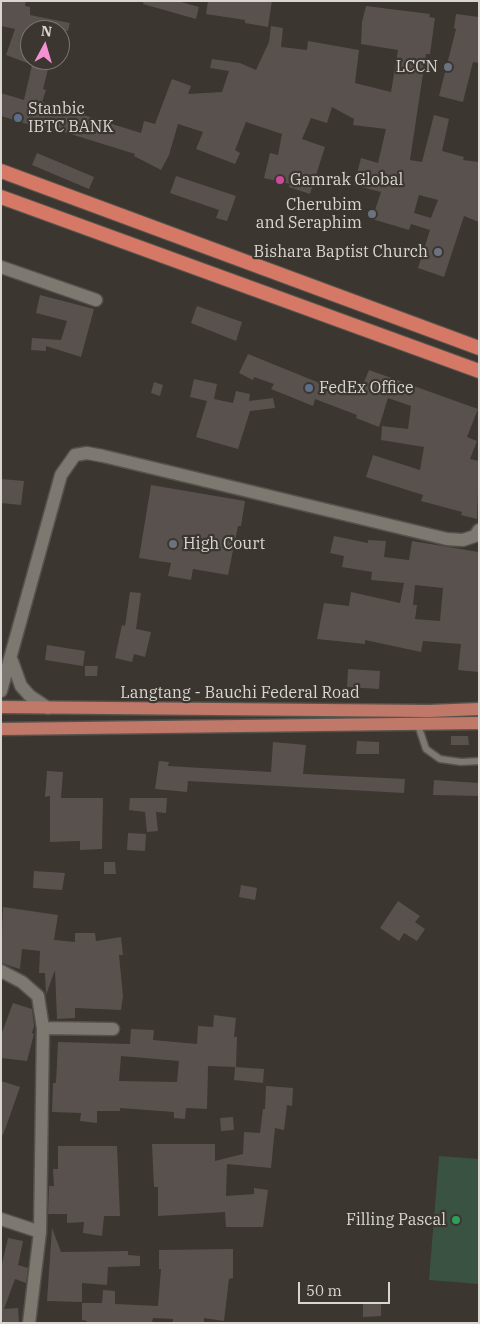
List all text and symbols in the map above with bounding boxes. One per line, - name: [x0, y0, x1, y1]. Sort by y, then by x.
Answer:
- north arrow: [20, 20, 70, 70]
- text: N: [40, 22, 53, 41]
- place label: LCCN: [396, 57, 438, 77]
- marker: LCCN: [442, 61, 454, 73]
- place label: Stanbic IBTC BANK: [28, 99, 113, 137]
- marker: Stanbic IBTC BANK: [12, 112, 24, 124]
- place label: Gamrak Global: [290, 170, 403, 190]
- marker: Gamrak Global: [274, 174, 286, 186]
- place label: Cherubim and Seraphim: [256, 195, 362, 233]
- marker: Cherubim and Seraphim: [366, 208, 378, 220]
- place label: Bishara Baptist Church: [254, 242, 428, 262]
- marker: Bishara Baptist Church: [432, 246, 444, 258]
- place label: FedEx Office: [319, 378, 414, 398]
- marker: FedEx Office: [303, 382, 315, 394]
- place label: High Court: [183, 534, 265, 554]
- marker: High Court: [167, 538, 179, 550]
- street label: Langtang - Bauchi Federal Road: [120, 683, 360, 703]
- place label: Filling Pascal: [346, 1210, 446, 1230]
- marker: Filling Pascal: [450, 1214, 462, 1226]
- scale bar: [300, 1272, 392, 1304]
- text: 50 m: [306, 1281, 342, 1300]

